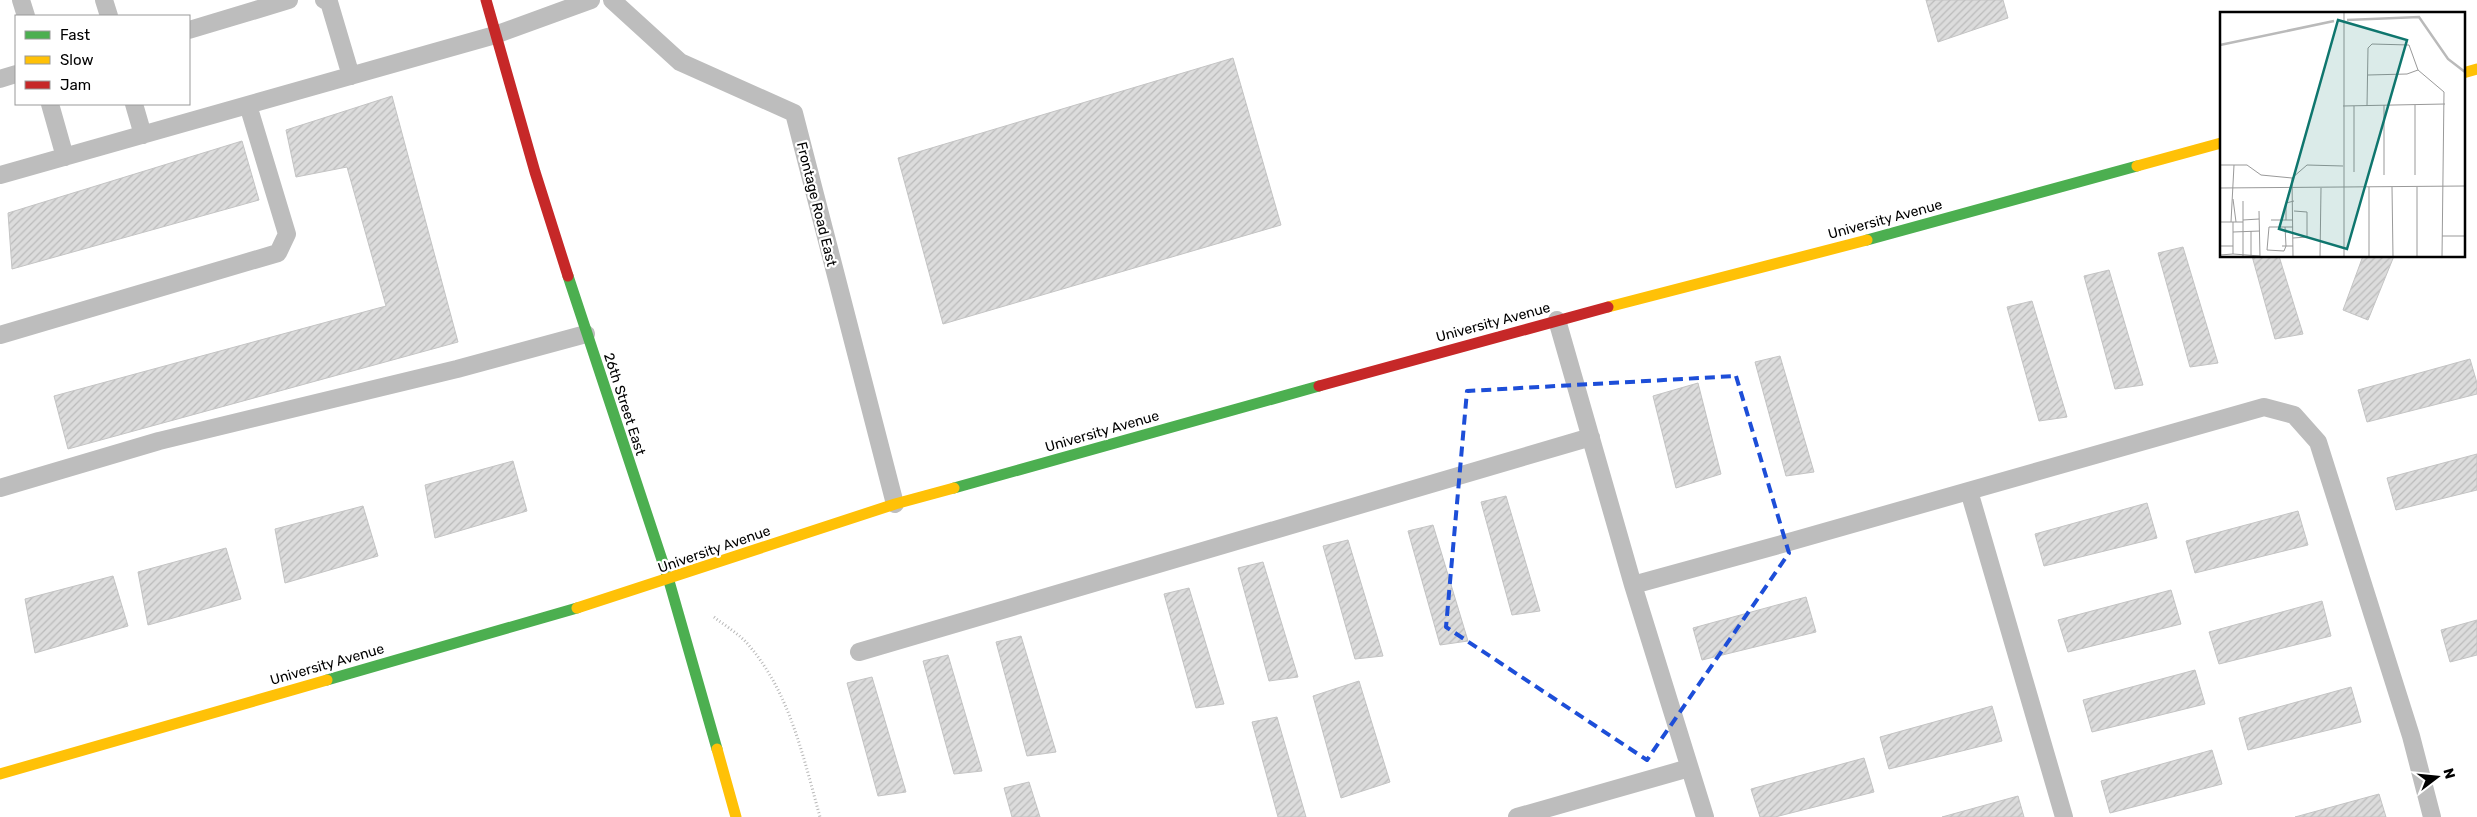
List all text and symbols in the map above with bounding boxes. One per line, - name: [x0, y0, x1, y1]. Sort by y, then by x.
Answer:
- inset map: [2220, 12, 2464, 258]
- legend: [15, 15, 190, 105]
- text: Fast: [60, 26, 90, 44]
- text: Slow: [60, 51, 93, 69]
- text: Jam: [60, 76, 91, 94]
- street label: Frontage Road East: [793, 140, 840, 269]
- street label: University Avenue: [1826, 196, 1944, 243]
- street label: University Avenue: [1434, 299, 1552, 346]
- street label: 26th Street East: [600, 351, 649, 458]
- street label: University Avenue: [1043, 407, 1161, 456]
- street label: University Avenue: [656, 522, 773, 577]
- street label: University Avenue: [268, 640, 386, 689]
- north arrow: [2412, 752, 2462, 802]
- text: N: [2439, 766, 2459, 781]

